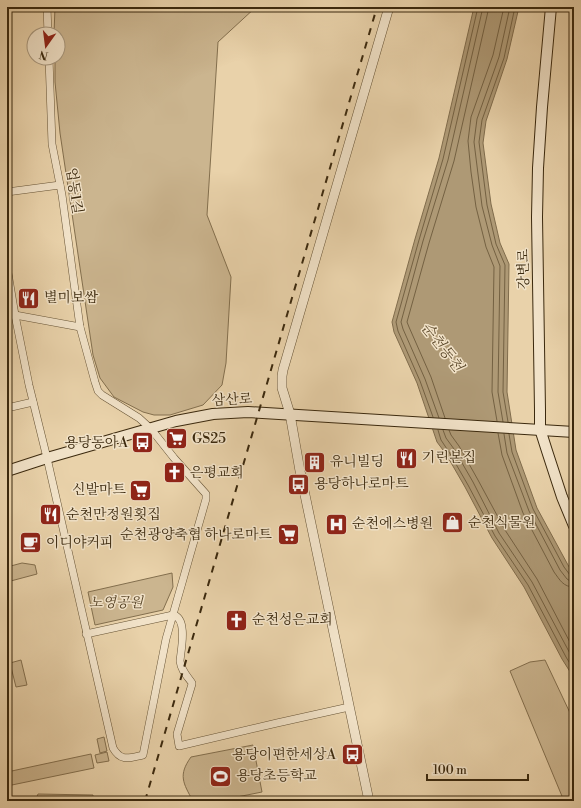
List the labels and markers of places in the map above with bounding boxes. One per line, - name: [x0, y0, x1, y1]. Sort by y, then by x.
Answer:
- restaurant icon: 별미보쌈: [16, 285, 42, 311]
- place label: 별미보쌈: [44, 289, 99, 307]
- supermarket icon: GS25: [164, 426, 190, 452]
- bus stop icon: 용당동아A: [130, 430, 156, 456]
- place label: GS25: [192, 430, 226, 448]
- place label: 용당동아A: [64, 434, 128, 452]
- restaurant icon: 기린본집: [394, 445, 420, 471]
- building icon: 유니빌딩: [301, 449, 327, 475]
- place label: 기린본집: [422, 449, 476, 467]
- place label: 유니빌딩: [330, 453, 384, 471]
- church icon: 은평교회: [161, 460, 187, 486]
- place label: 은평교회: [190, 464, 244, 482]
- bus stop icon: 용당하나로마트: [285, 471, 311, 497]
- place label: 용당하나로마트: [314, 475, 409, 493]
- supermarket icon: 신발마트: [128, 477, 154, 503]
- place label: 신발마트: [72, 481, 126, 499]
- restaurant icon: 순천만정원횟집: [37, 502, 63, 528]
- place label: 순천만정원횟집: [66, 506, 161, 524]
- shop icon: 순천식물원: [440, 510, 466, 536]
- hospital icon: 순천에스병원: [323, 511, 349, 537]
- place label: 순천식물원: [468, 514, 536, 532]
- place label: 순천에스병원: [352, 515, 433, 533]
- supermarket icon: 순천광양축협 하나로마트: [275, 522, 301, 548]
- place label: 순천광양축협 하나로마트: [120, 526, 272, 544]
- cafe icon: 이디야커피: [17, 530, 43, 556]
- place label: 이디야커피: [46, 534, 114, 552]
- church icon: 순천성은교회: [224, 607, 250, 633]
- place label: 순천성은교회: [252, 611, 333, 629]
- bus stop icon: 용당이편한세상A: [339, 742, 365, 768]
- place label: 용당이편한세상A: [232, 746, 336, 764]
- sports icon: 용당초등학교: [208, 763, 234, 789]
- place label: 용당초등학교: [236, 767, 318, 785]

